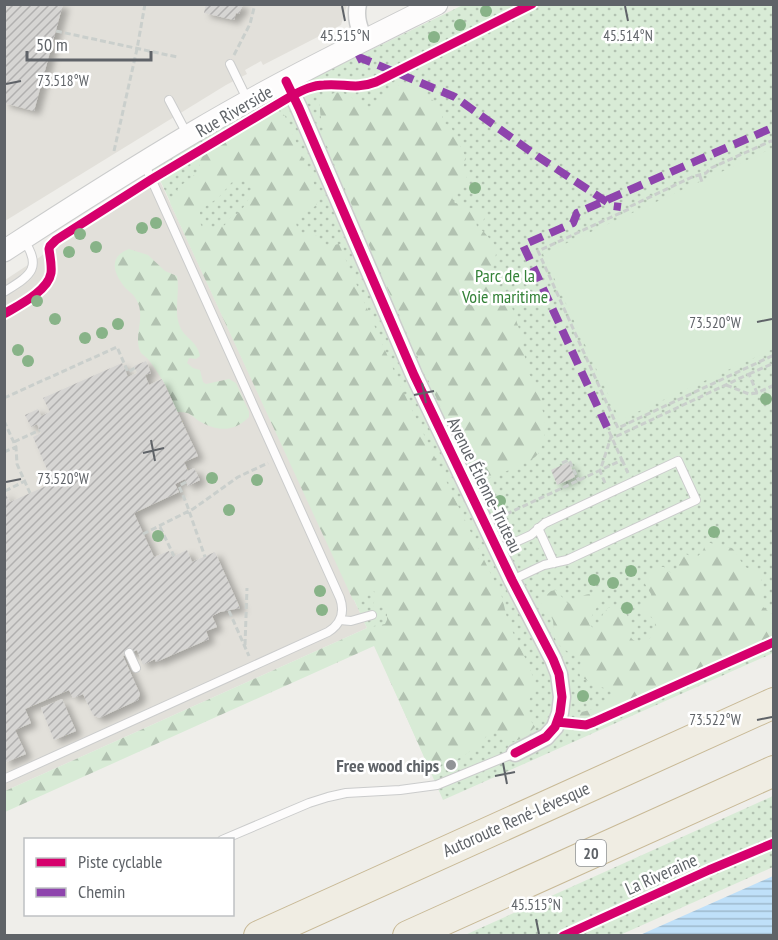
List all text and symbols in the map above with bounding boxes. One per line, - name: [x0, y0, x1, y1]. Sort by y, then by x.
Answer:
- scale bar: [27, 24, 152, 62]
- text: 45.515°N: [320, 26, 370, 45]
- text: 45.514°N: [603, 26, 653, 45]
- text: 50 m: [36, 33, 68, 56]
- text: 73.518°W: [37, 71, 89, 90]
- street label: Rue Riverside: [192, 80, 276, 142]
- park label: Parc de la Voie maritime: [461, 264, 548, 308]
- text: 73.520°W: [689, 313, 741, 332]
- street label: Avenue Étienne-Truteau: [442, 413, 528, 557]
- text: 73.520°W: [37, 469, 89, 488]
- text: 73.522°W: [689, 710, 741, 729]
- place label: Free wood chips: [336, 754, 439, 777]
- marker: Free wood chips: [444, 758, 458, 772]
- street label: Autoroute René-Lévesque: [439, 776, 593, 862]
- legend: [24, 838, 234, 916]
- road number: 20: [576, 840, 606, 866]
- street label: La Riveraine: [621, 848, 701, 900]
- text: Piste cyclable: [78, 850, 162, 873]
- text: Chemin: [78, 880, 125, 903]
- text: 45.515°N: [511, 895, 561, 914]

